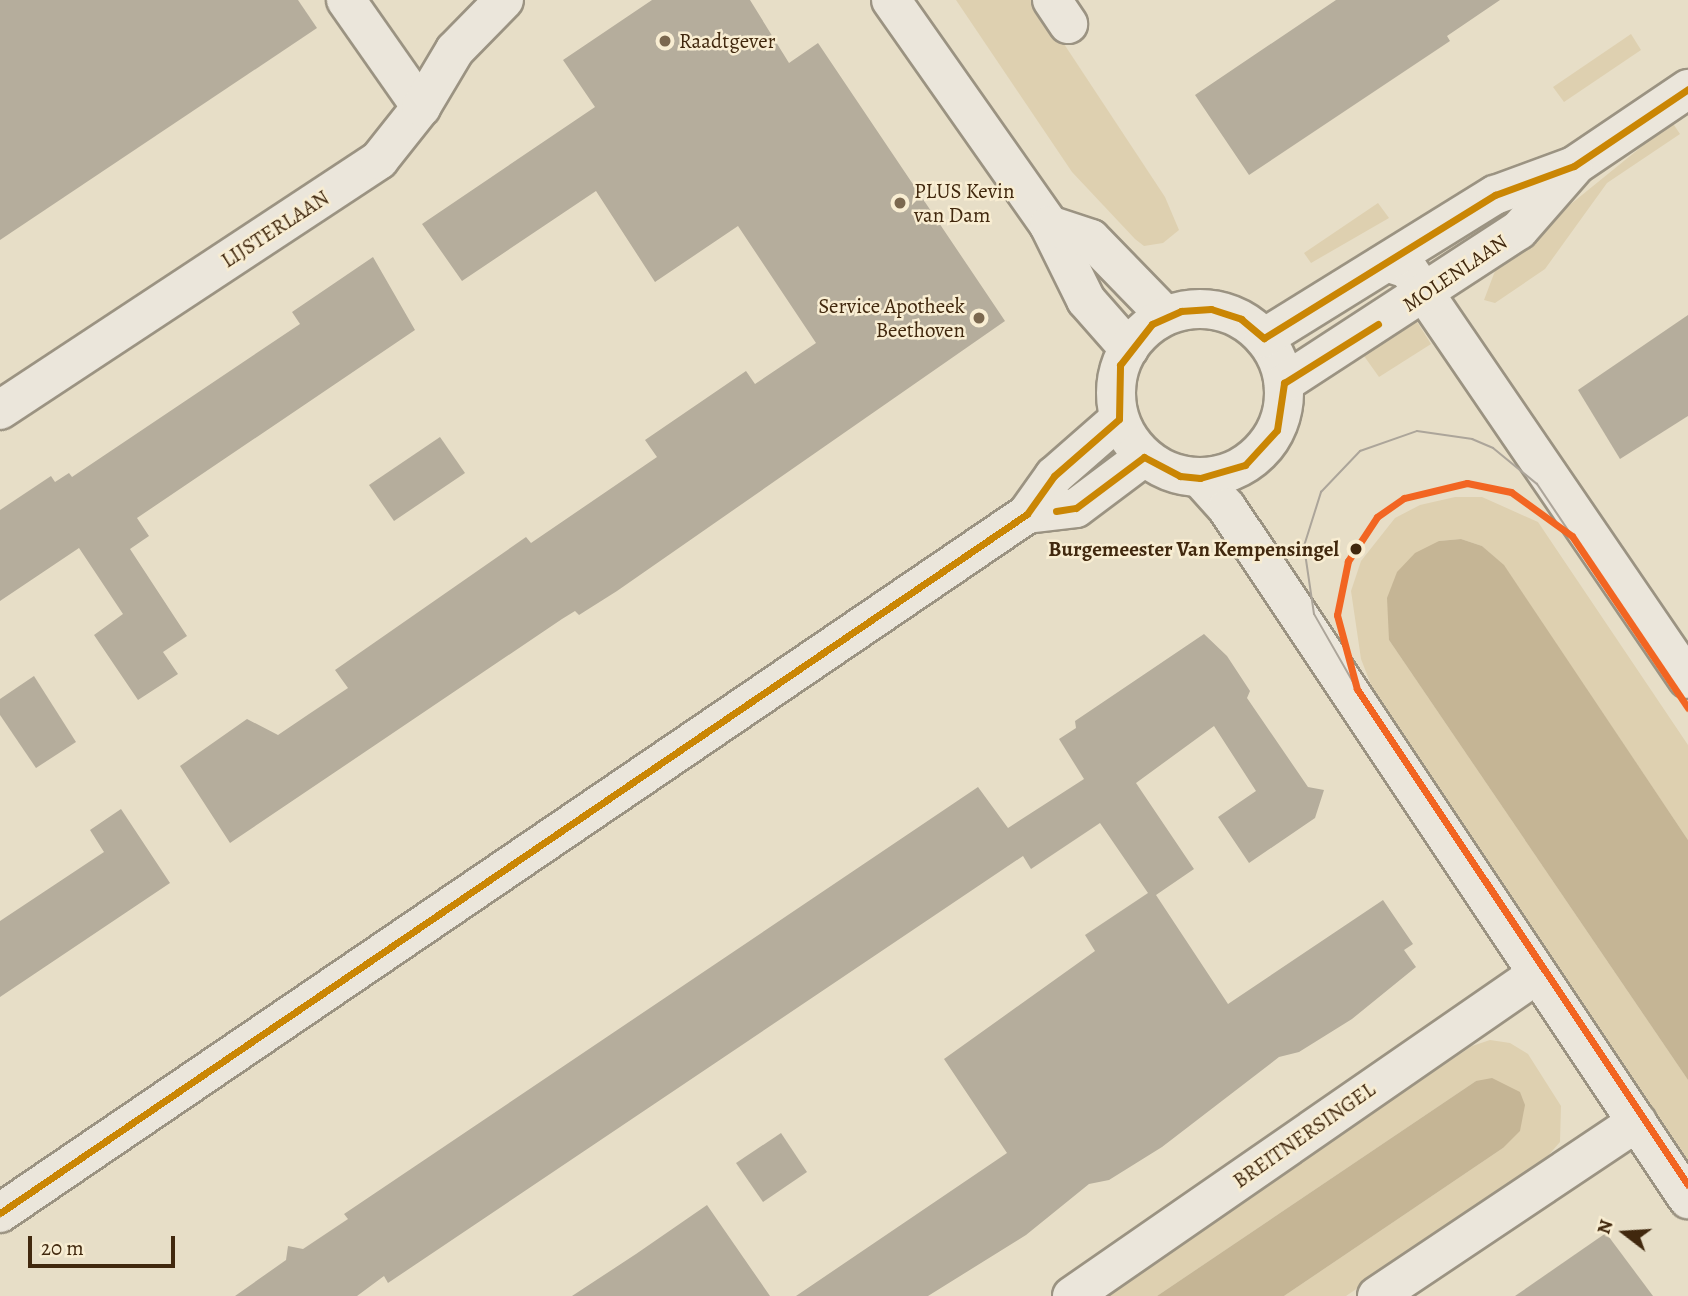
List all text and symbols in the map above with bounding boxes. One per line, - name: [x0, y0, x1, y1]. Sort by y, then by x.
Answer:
- place label: Raadtgever: [679, 28, 776, 54]
- marker: Raadtgever: [657, 33, 673, 49]
- place label: PLUS Kevin van Dam: [914, 178, 1015, 228]
- street label: LIJSTERLAAN: [216, 185, 334, 273]
- marker: PLUS Kevin van Dam: [892, 195, 908, 211]
- street label: MOLENLAAN: [1398, 229, 1512, 317]
- place label: Service Apotheek Beethoven: [818, 293, 965, 343]
- marker: Service Apotheek Beethoven: [971, 310, 987, 326]
- place label: Burgemeester Van Kempensingel: [1048, 536, 1339, 562]
- marker: Burgemeester Van Kempensingel: [1345, 538, 1367, 560]
- street label: BREITNERSINGEL: [1228, 1077, 1380, 1193]
- north arrow: [1590, 1198, 1660, 1268]
- text: N: [1590, 1216, 1619, 1237]
- scale bar: [32, 1222, 178, 1266]
- text: 20 m: [41, 1234, 84, 1262]

